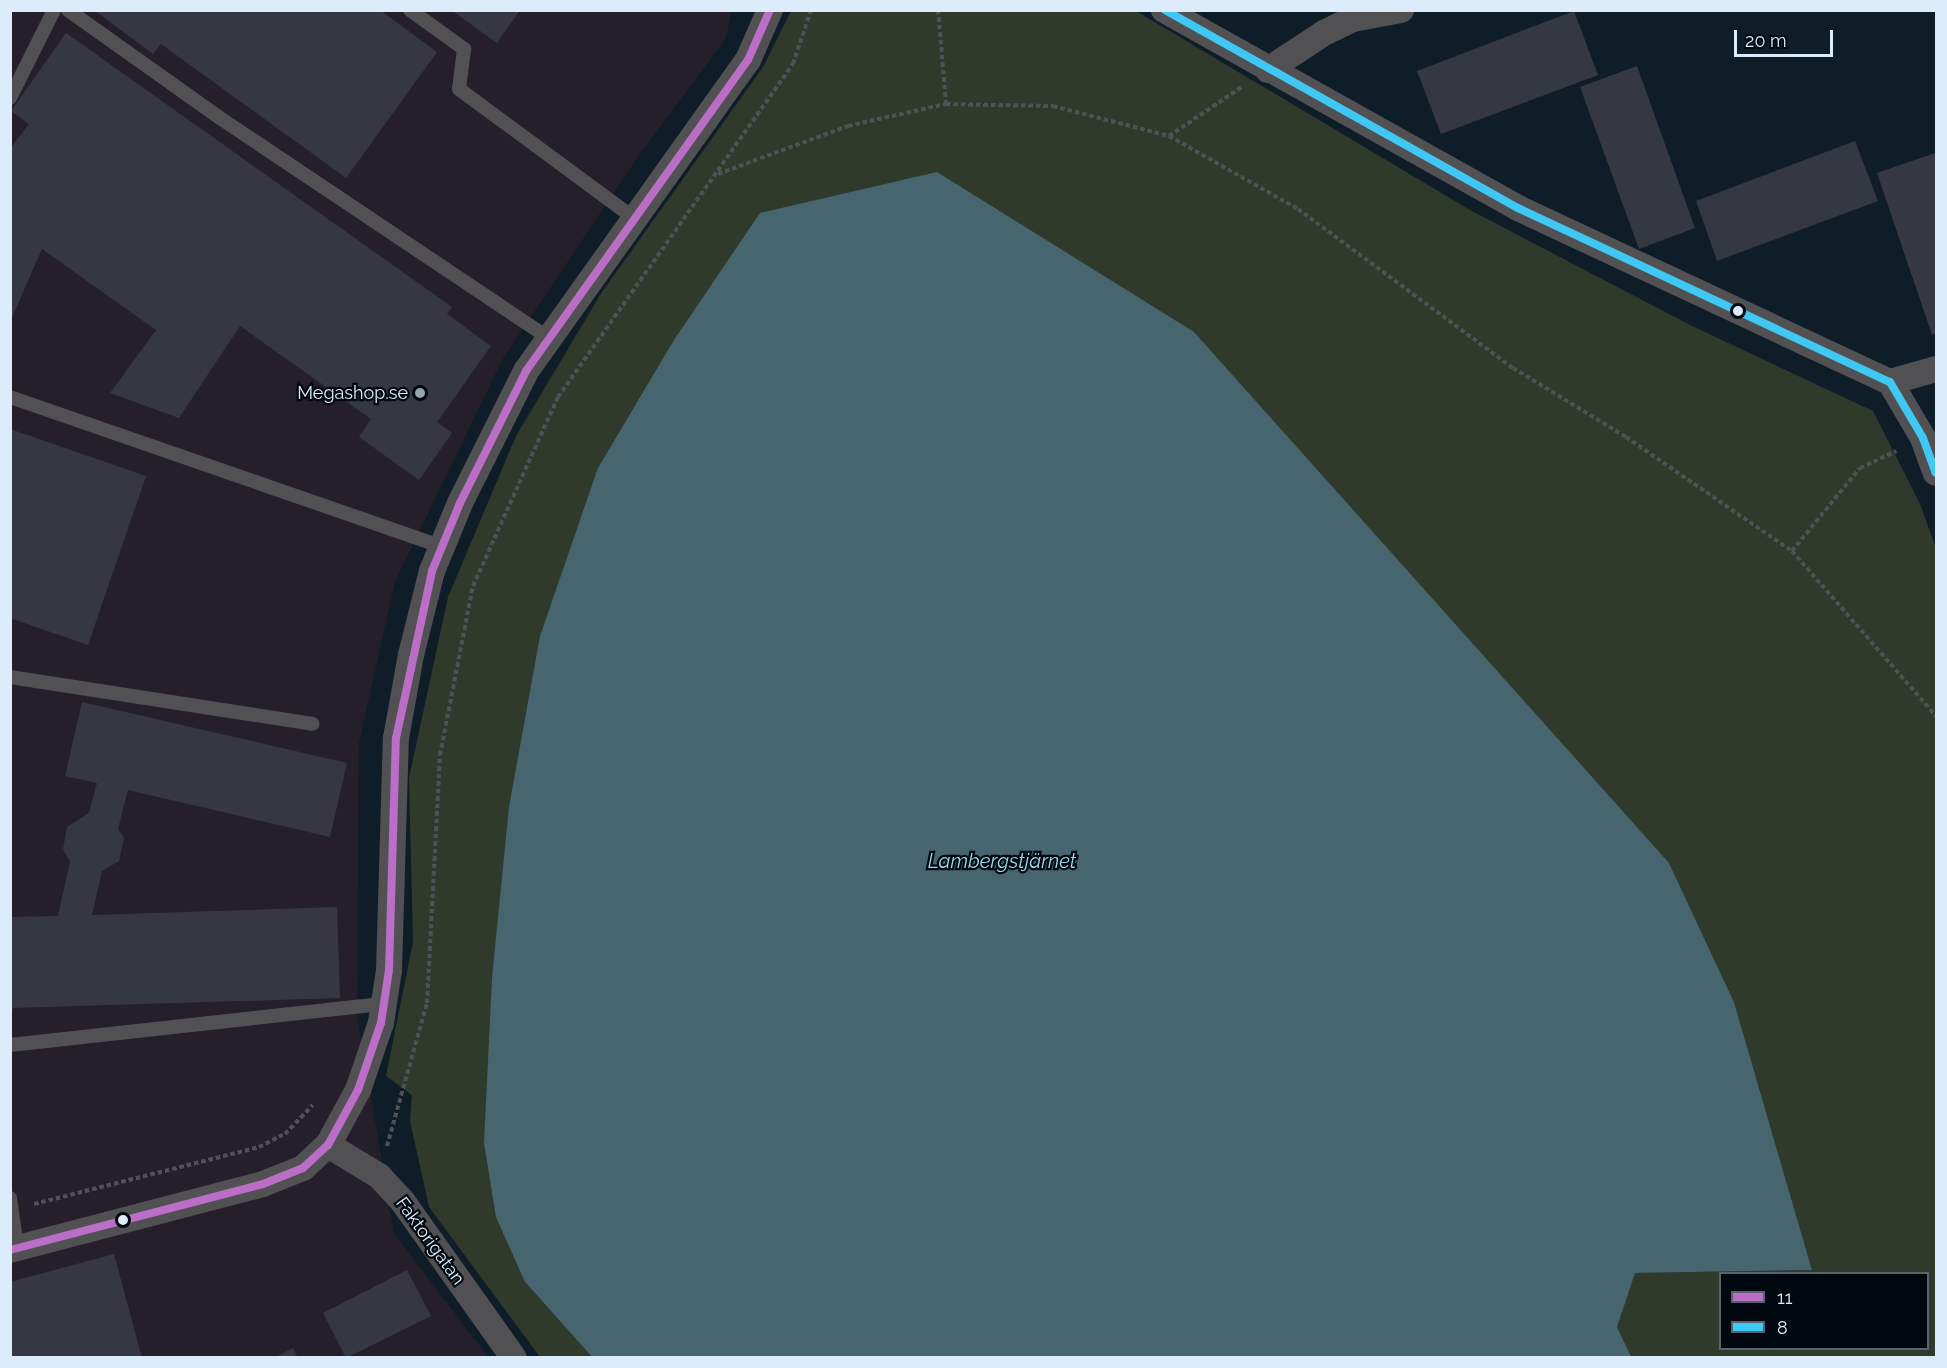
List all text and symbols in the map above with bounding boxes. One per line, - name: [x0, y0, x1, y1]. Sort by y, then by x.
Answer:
- scale bar: [1737, 18, 1836, 56]
- text: 20 m: [1745, 30, 1787, 51]
- unlabelled marker: [1732, 305, 1744, 317]
- place label: Megashop.se: [297, 382, 408, 404]
- marker: Megashop.se: [413, 386, 427, 400]
- water label: Lambergstjärnet: [928, 849, 1076, 873]
- street label: Faktorigatan: [391, 1193, 469, 1289]
- unlabelled marker: [117, 1214, 129, 1226]
- legend: [1719, 1272, 1929, 1350]
- text: 11: [1777, 1287, 1792, 1308]
- text: 8: [1777, 1317, 1788, 1338]

